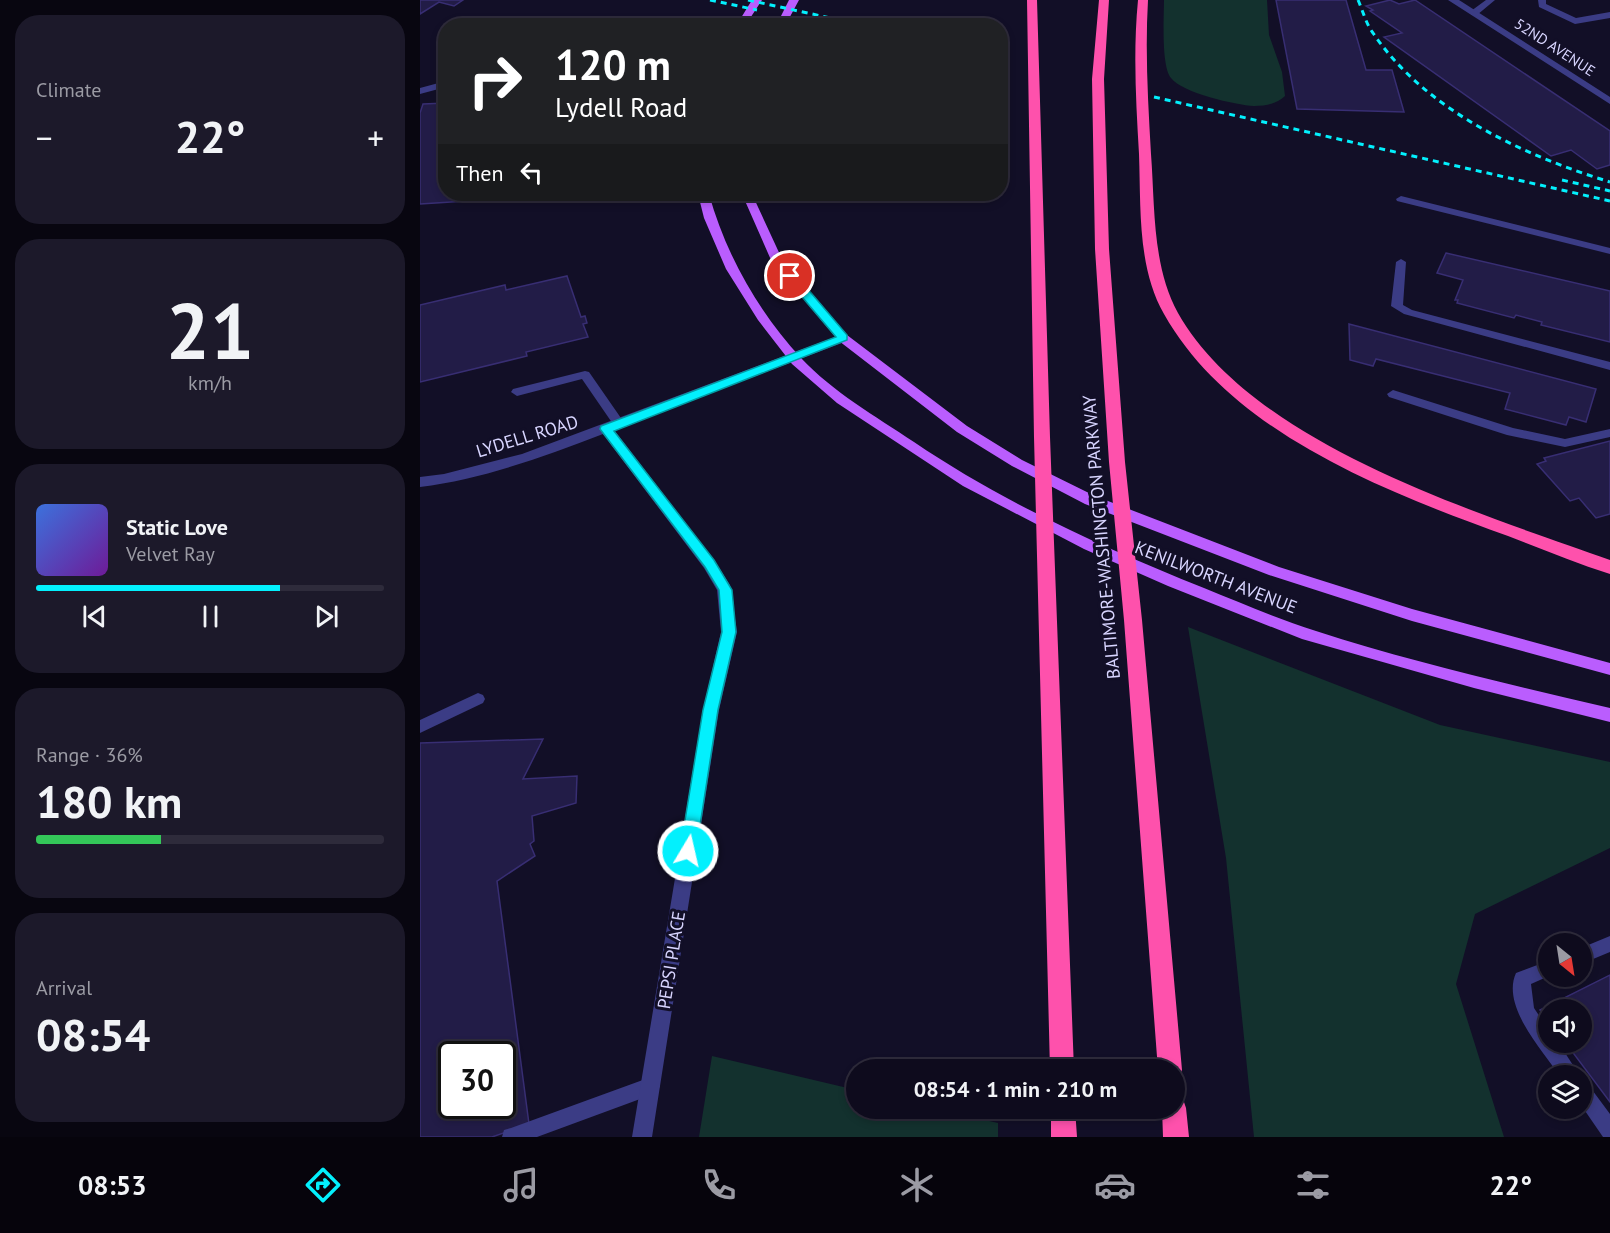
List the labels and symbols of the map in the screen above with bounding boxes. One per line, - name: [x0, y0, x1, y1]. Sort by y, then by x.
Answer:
- street label: 52ND AVENUE: [1511, 14, 1599, 80]
- pin: [764, 250, 815, 301]
- street label: BALTIMORE-WASHINGTON PARKWAY: [1077, 394, 1125, 680]
- street label: LYDELL ROAD: [473, 410, 581, 462]
- street label: KENILWORTH AVENUE: [1132, 535, 1300, 619]
- position arrow: [656, 819, 720, 883]
- street label: PEPSI PLACE: [652, 909, 690, 1011]
- north arrow: [1538, 933, 1592, 987]
- speed limit sign: 30: [438, 1041, 516, 1119]

